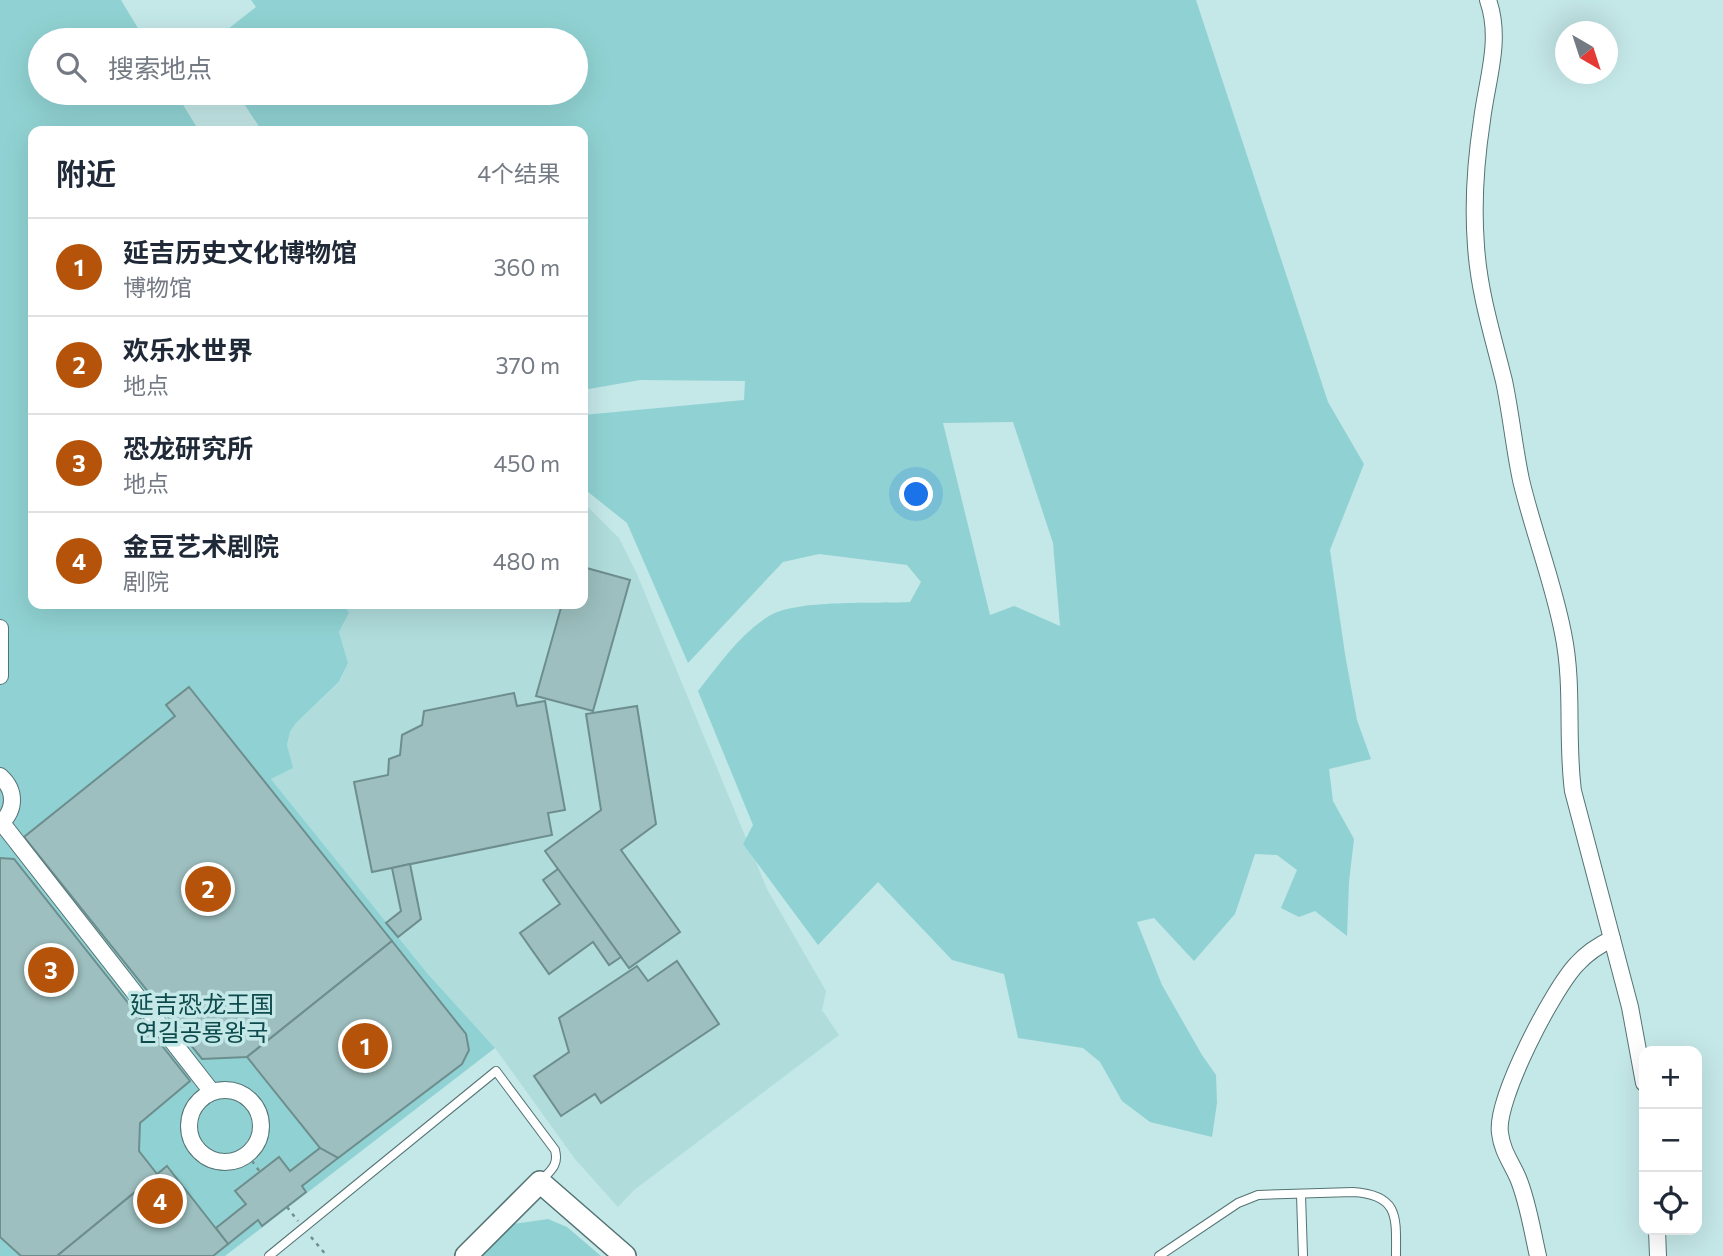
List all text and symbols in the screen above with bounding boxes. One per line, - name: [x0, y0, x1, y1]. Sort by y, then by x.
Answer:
- north arrow: [1555, 21, 1618, 84]
- search box: [28, 28, 588, 105]
- icon: search: [52, 48, 90, 86]
- text: 搜索地点: [108, 52, 212, 83]
- text: 附近: [56, 154, 116, 191]
- text: 4个结果: [477, 159, 560, 187]
- text: 延吉历史文化博物馆: [123, 236, 357, 267]
- text: 1: [74, 253, 84, 281]
- text: 360 m: [493, 253, 560, 281]
- text: 博物馆: [123, 273, 192, 301]
- text: 欢乐水世界: [123, 334, 253, 365]
- text: 2: [72, 351, 86, 379]
- text: 370 m: [495, 351, 560, 379]
- text: 地点: [123, 371, 169, 399]
- text: 恐龙研究所: [123, 432, 253, 463]
- text: 3: [72, 449, 86, 477]
- text: 450 m: [494, 449, 560, 477]
- text: 地点: [123, 469, 169, 497]
- your location: [899, 477, 933, 511]
- text: 金豆艺术剧院: [123, 530, 279, 561]
- text: 4: [72, 547, 86, 575]
- text: 480 m: [493, 547, 560, 575]
- text: 剧院: [123, 567, 169, 595]
- pin: 2: [185, 863, 231, 915]
- pin: 3: [28, 944, 74, 996]
- park label: 延吉恐龙王国 연길공룡왕국: [130, 989, 274, 1046]
- pin: 1: [342, 1020, 388, 1072]
- map controls: [1639, 1046, 1702, 1235]
- button: +: [1639, 1046, 1702, 1109]
- button: −: [1639, 1109, 1702, 1172]
- button: locate: [1639, 1172, 1702, 1235]
- pin: 4: [137, 1175, 183, 1227]

